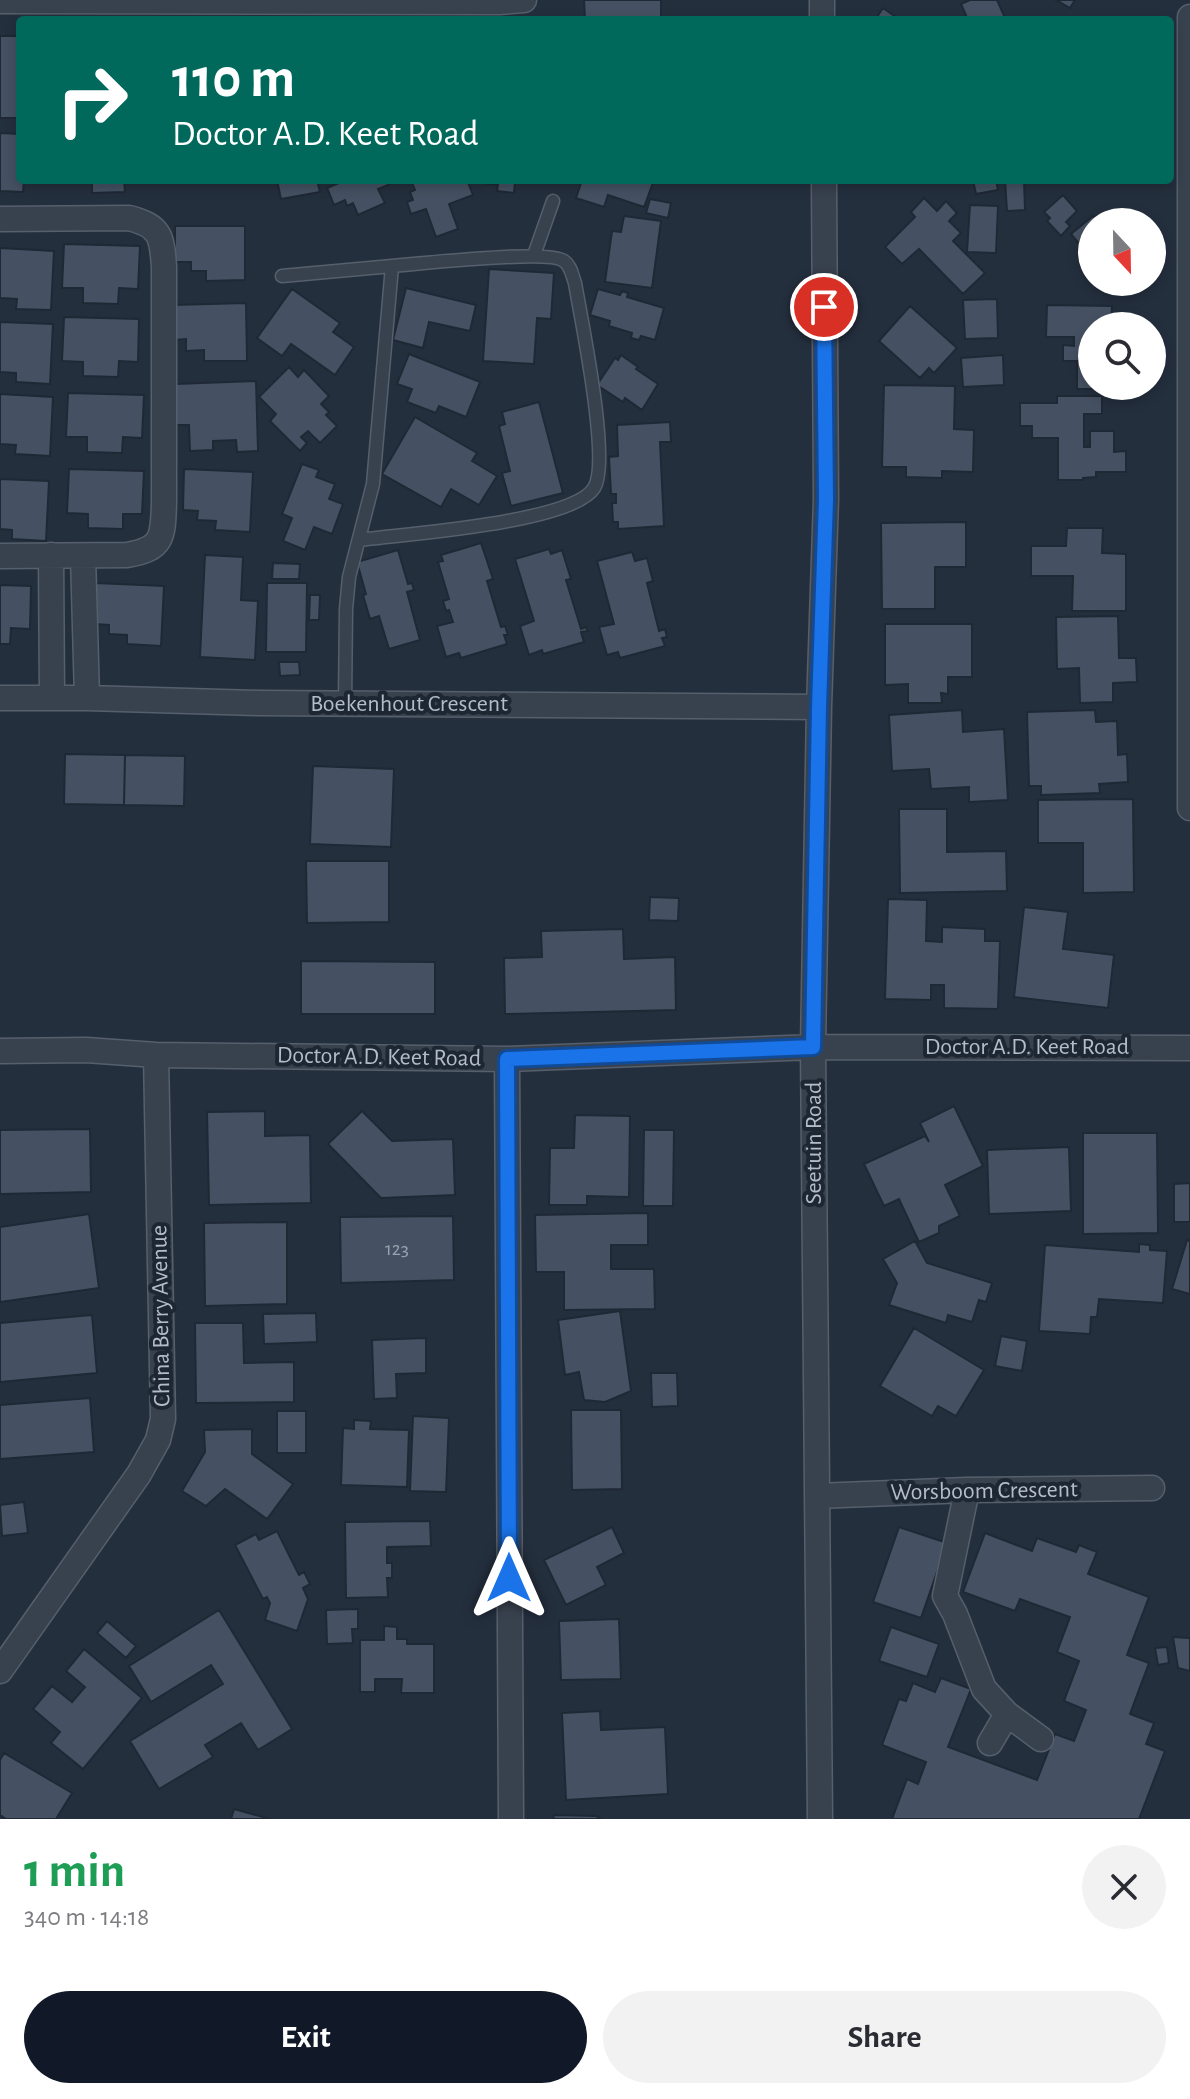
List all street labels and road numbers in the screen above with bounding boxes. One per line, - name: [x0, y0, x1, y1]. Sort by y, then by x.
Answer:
- street label: Boekenhout Crescent: [310, 692, 508, 716]
- street label: Doctor A.D. Keet Road: [925, 1035, 1129, 1059]
- street label: Doctor A.D. Keet Road: [277, 1043, 481, 1071]
- street label: Seetuin Road: [802, 1082, 826, 1204]
- street label: China Berry Avenue: [147, 1225, 175, 1407]
- street label: Worsboom Crescent: [890, 1477, 1078, 1505]

